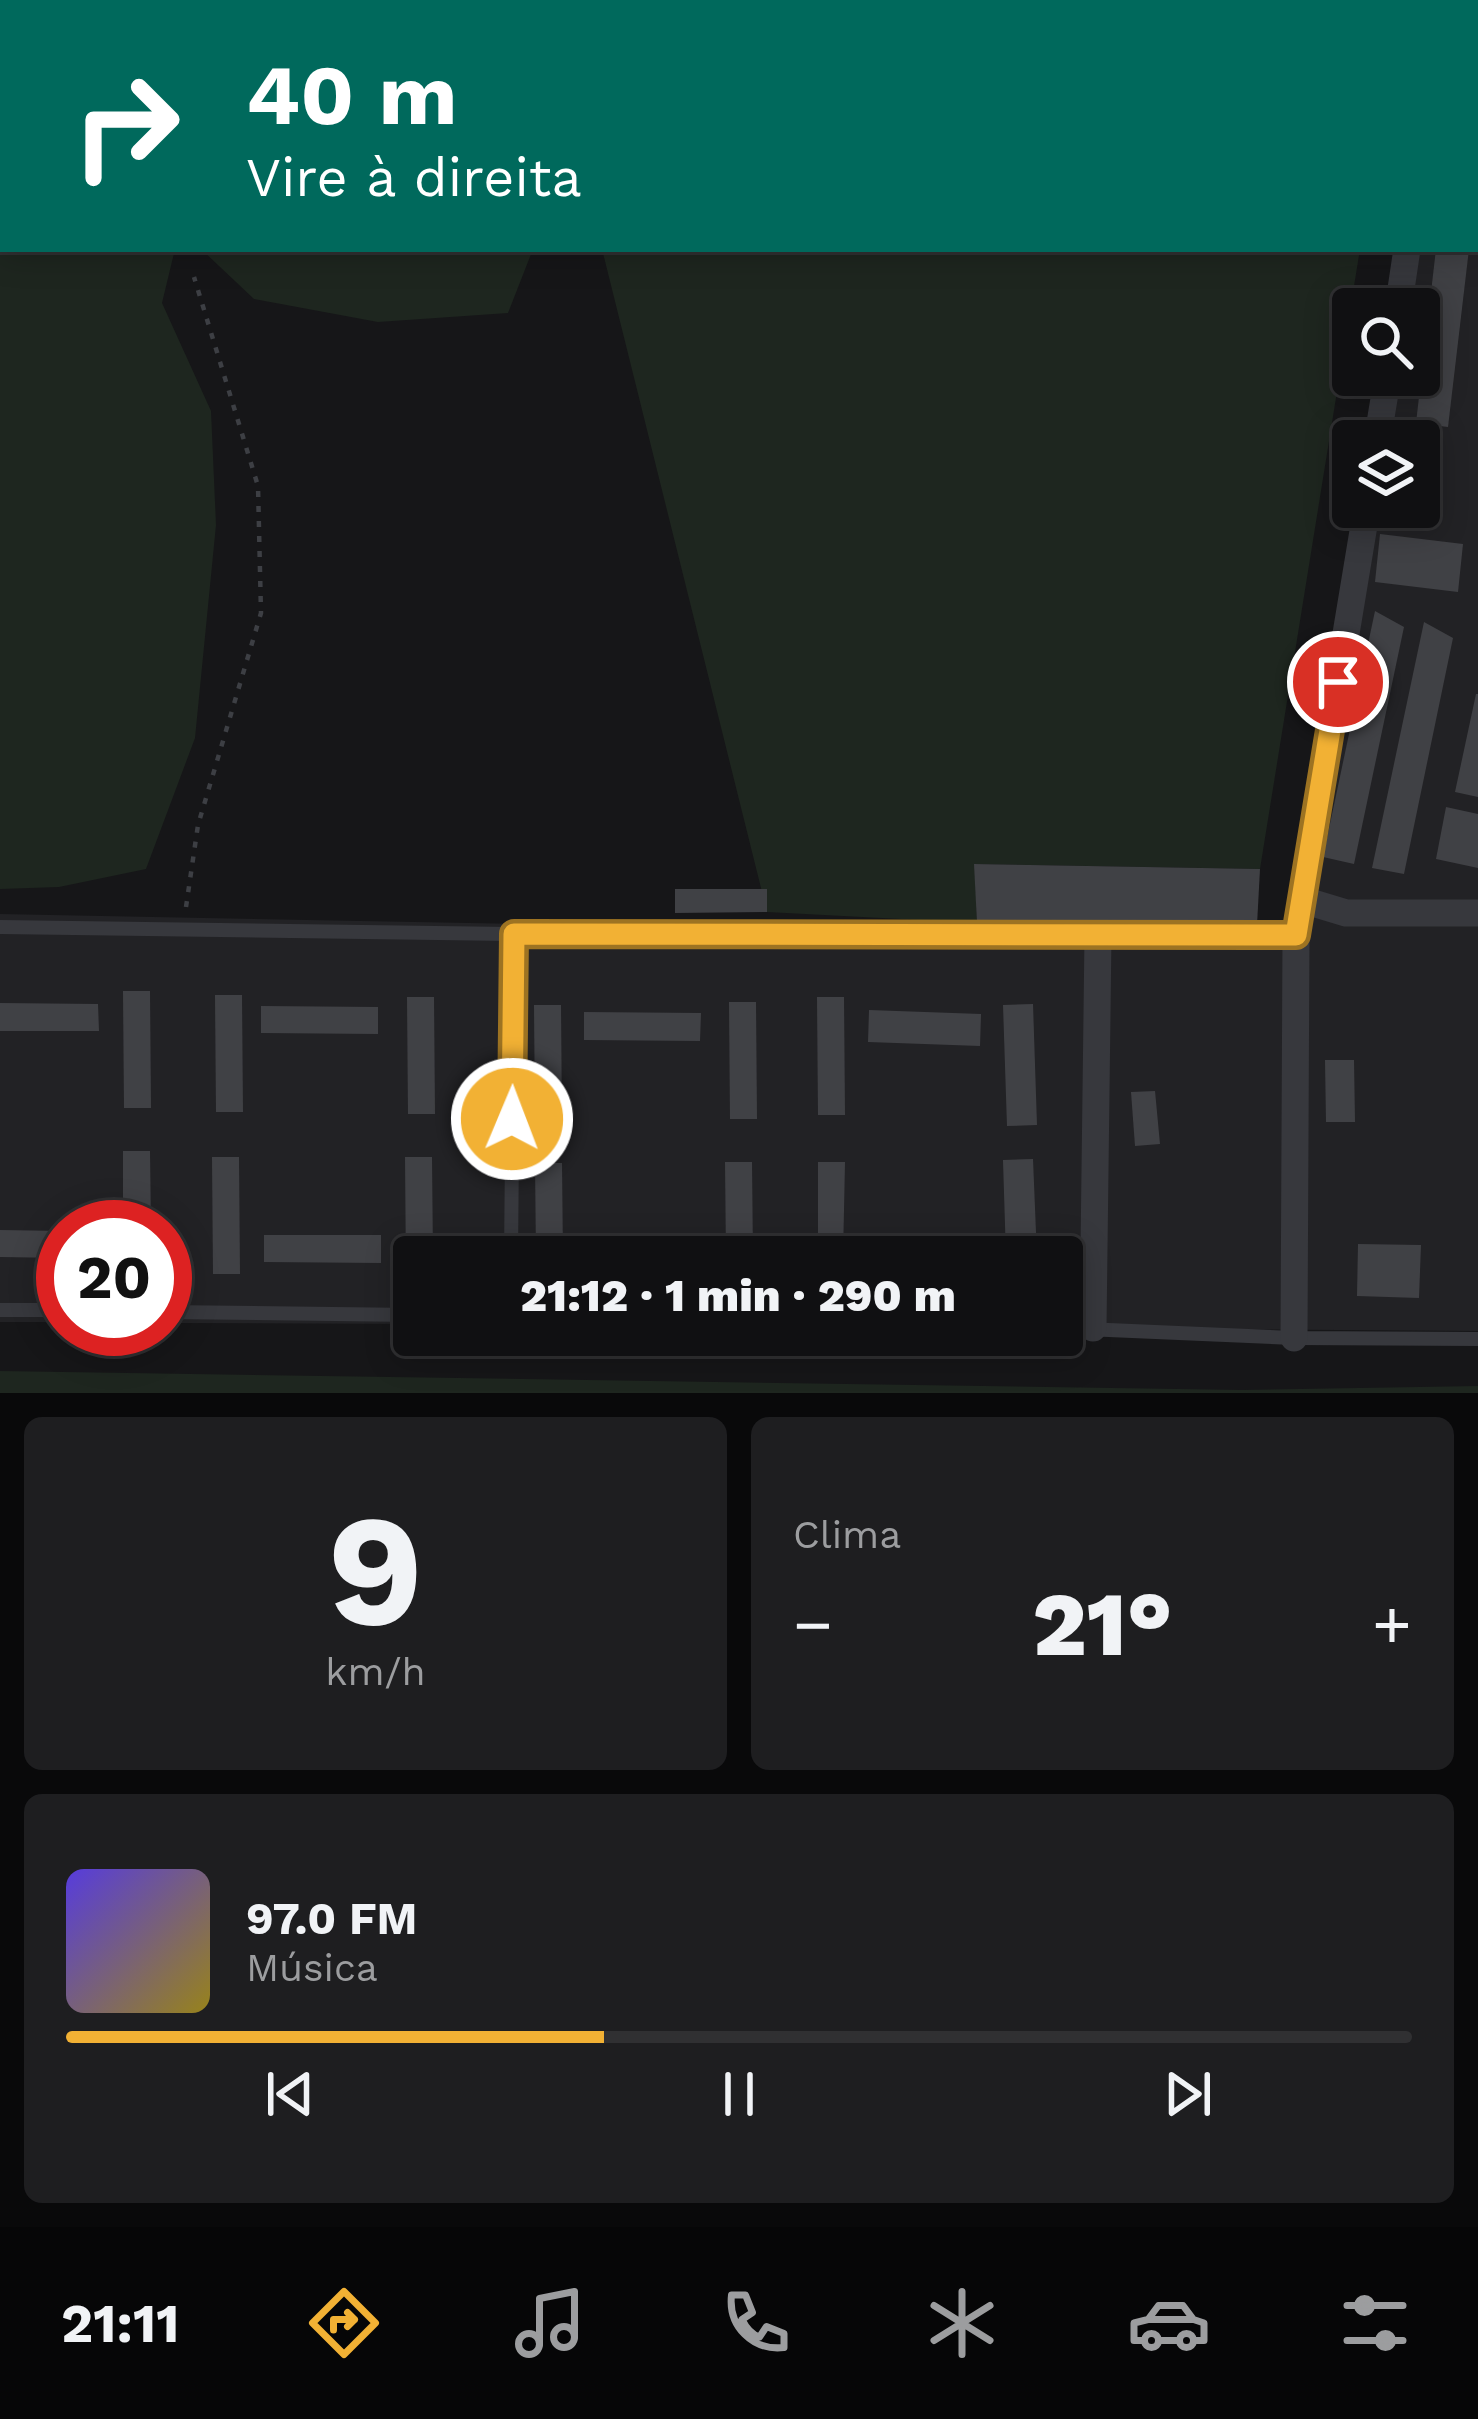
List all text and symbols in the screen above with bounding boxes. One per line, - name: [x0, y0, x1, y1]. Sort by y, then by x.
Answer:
- text: 40 m: [246, 46, 457, 144]
- icon: right: [48, 48, 204, 204]
- text: Vire à direita: [246, 146, 582, 209]
- map controls: [1332, 288, 1440, 528]
- button: search: [1332, 288, 1440, 396]
- button: layers: [1332, 420, 1440, 528]
- pin: [1287, 631, 1389, 733]
- icon: arrive: [1305, 649, 1371, 715]
- position arrow: [449, 1056, 575, 1182]
- speed limit sign: 20: [36, 1200, 192, 1356]
- text: 21:12 · 1 min · 290 m: [520, 1269, 956, 1322]
- text: 9: [327, 1479, 424, 1662]
- text: Clima: [793, 1512, 901, 1557]
- text: 21°: [1033, 1571, 1172, 1677]
- text: −: [793, 1586, 833, 1663]
- text: +: [1372, 1586, 1412, 1663]
- text: km/h: [325, 1649, 426, 1694]
- text: 97.0 FM: [246, 1892, 418, 1945]
- text: Música: [246, 1945, 378, 1990]
- icon: previous: [257, 2061, 323, 2127]
- icon: pause: [706, 2061, 772, 2127]
- icon: next: [1155, 2061, 1221, 2127]
- icon: directions: [302, 2281, 386, 2365]
- icon: music: [508, 2281, 592, 2365]
- icon: phone: [714, 2281, 798, 2365]
- icon: climate: [920, 2281, 1004, 2365]
- icon: car: [1127, 2281, 1211, 2365]
- icon: filters: [1333, 2281, 1417, 2365]
- text: 21:11: [61, 2292, 179, 2355]

